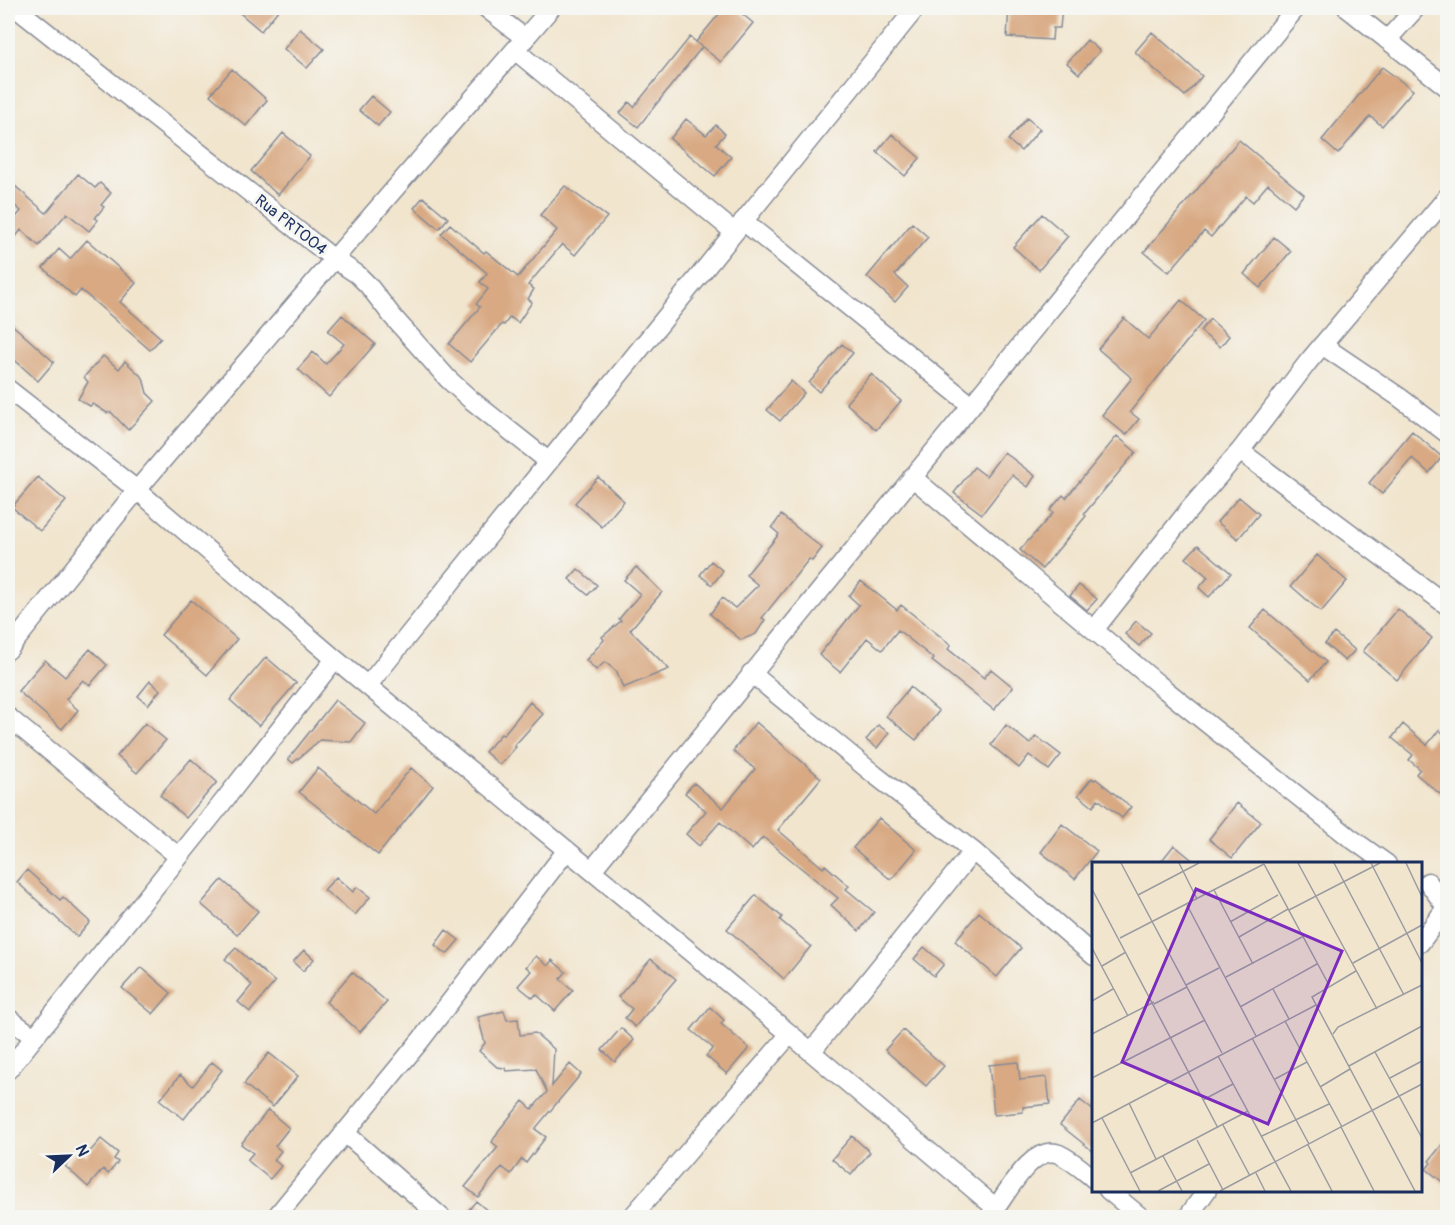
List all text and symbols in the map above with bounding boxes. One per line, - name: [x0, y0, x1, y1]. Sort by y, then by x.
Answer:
- street label: Rua PRT004: [251, 191, 331, 259]
- inset map: [1092, 862, 1422, 1192]
- north arrow: [39, 1126, 99, 1186]
- text: N: [71, 1142, 93, 1160]

